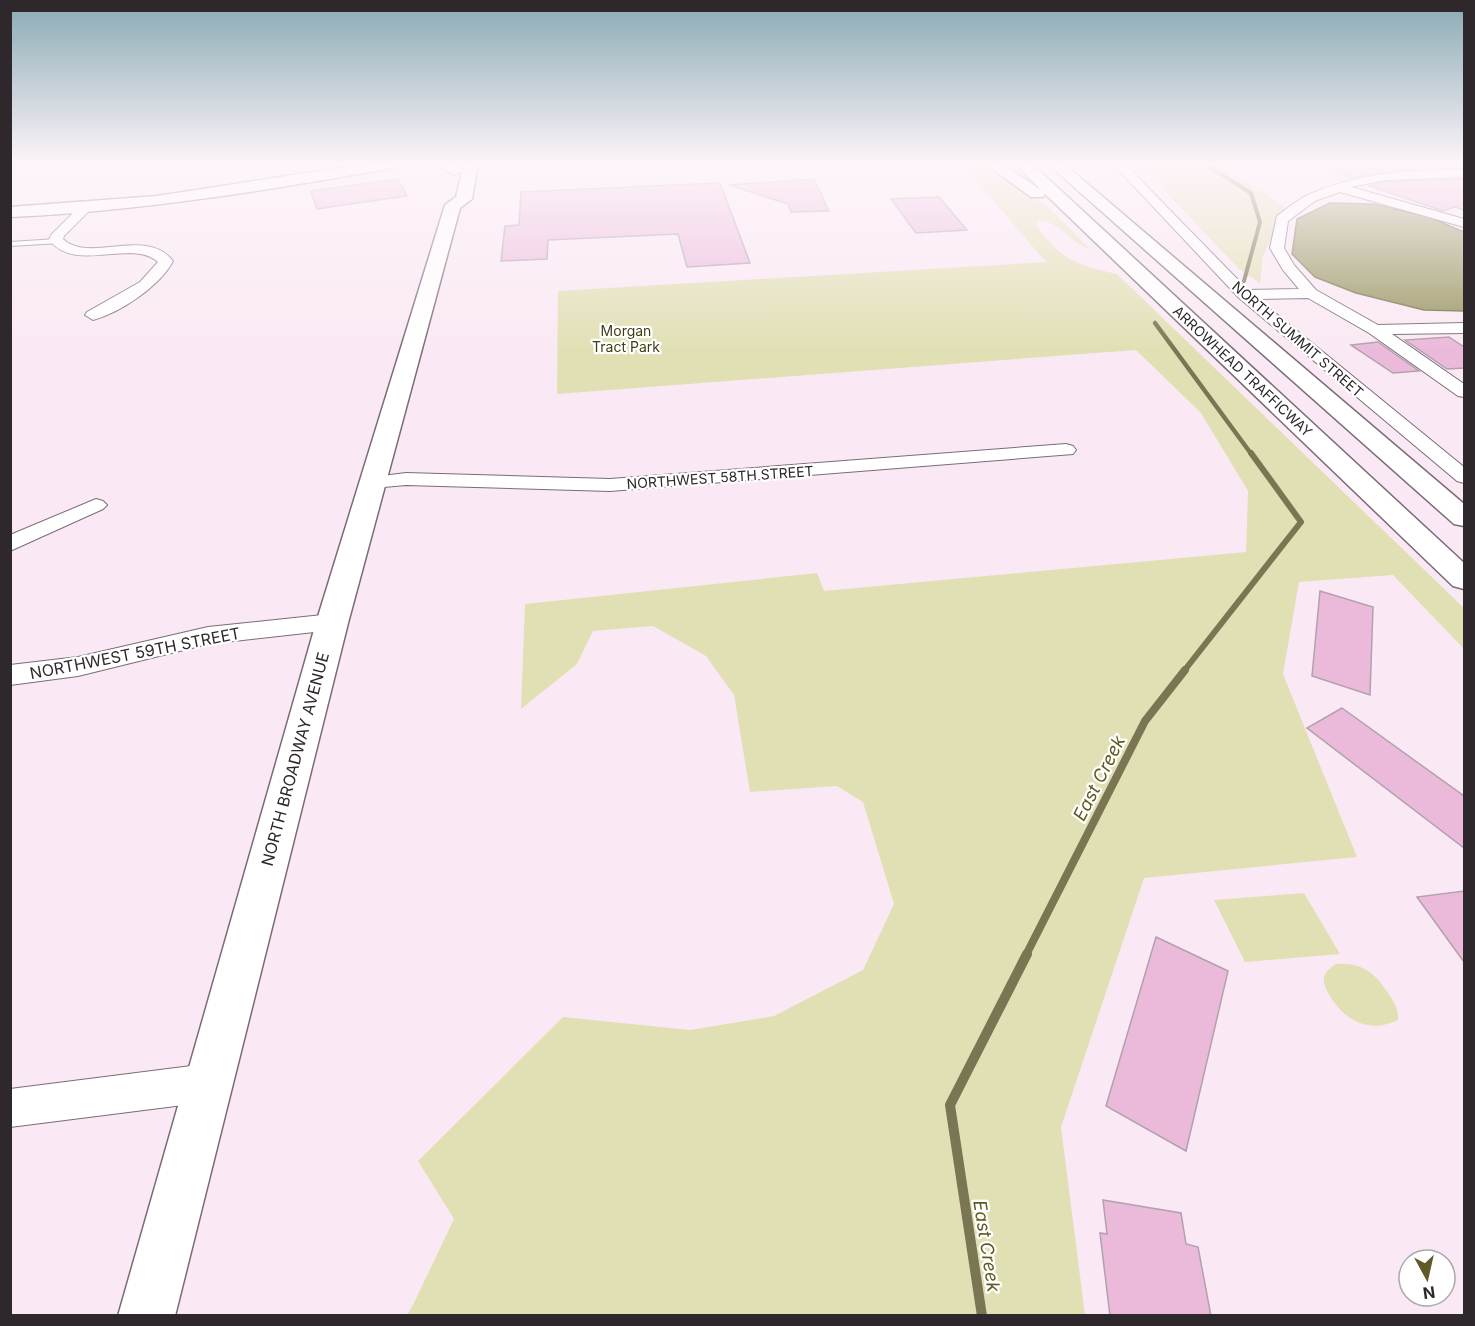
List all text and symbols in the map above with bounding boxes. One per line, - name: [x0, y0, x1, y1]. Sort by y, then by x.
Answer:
- street label: NORTH SUMMIT STREET: [1229, 277, 1367, 401]
- street label: ARROWHEAD TRAFFICWAY: [1170, 302, 1316, 440]
- park label: Morgan Tract Park: [592, 322, 660, 355]
- street label: NORTHWEST 58TH STREET: [626, 462, 814, 492]
- street label: NORTHWEST 59TH STREET: [28, 623, 242, 683]
- street label: NORTH BROADWAY AVENUE: [257, 650, 333, 868]
- water label: East Creek: [1069, 731, 1130, 824]
- water label: East Creek: [969, 1199, 1005, 1294]
- north arrow: [1397, 1248, 1457, 1308]
- text: N: [1422, 1282, 1437, 1304]

